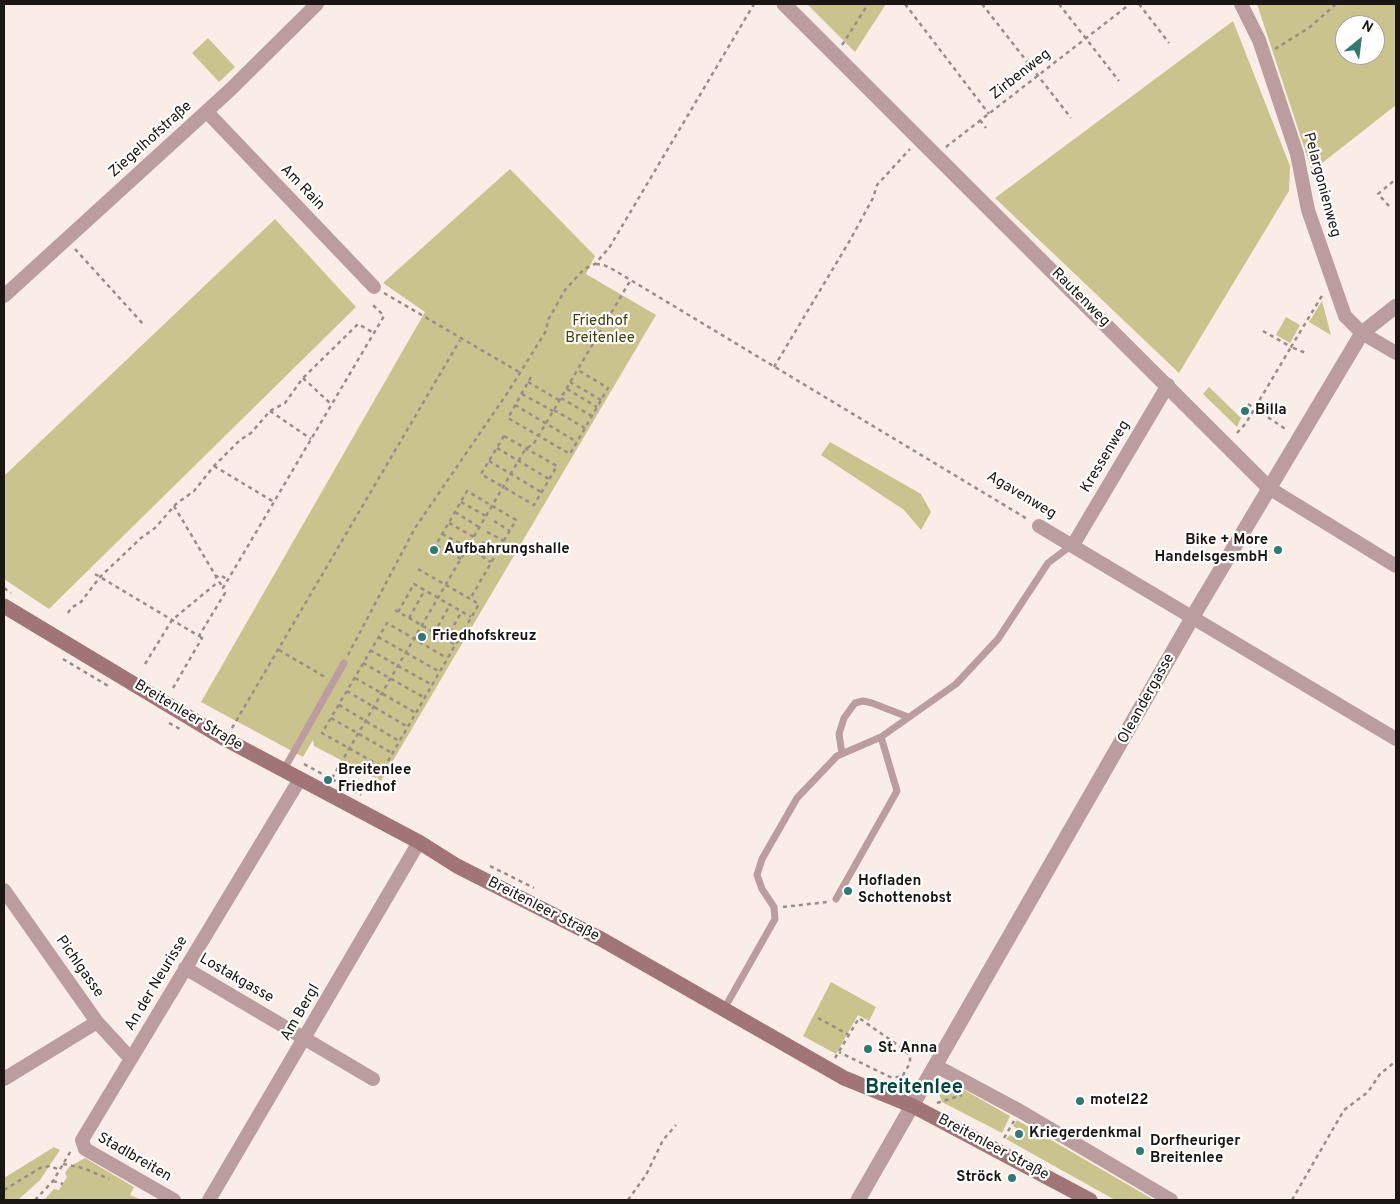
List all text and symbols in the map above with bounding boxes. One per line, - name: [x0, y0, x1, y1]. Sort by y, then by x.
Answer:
- north arrow: [1335, 15, 1385, 65]
- text: N: [1359, 17, 1376, 37]
- street label: Zirbenweg: [987, 46, 1055, 104]
- street label: Ziegelhofstraße: [106, 98, 196, 182]
- street label: Pelargonienweg: [1298, 131, 1344, 239]
- street label: Am Rain: [276, 161, 328, 215]
- street label: Rautenweg: [1047, 265, 1113, 331]
- park label: Friedhof Breitenlee: [565, 313, 635, 348]
- place label: Billa: [1255, 402, 1287, 420]
- marker: Billa: [1239, 405, 1251, 417]
- street label: Kressenweg: [1077, 418, 1135, 496]
- street label: Agavenweg: [983, 468, 1059, 524]
- place label: Bike + More HandelsgesmbH: [1154, 532, 1268, 567]
- place label: Aufbahrungshalle: [444, 541, 570, 559]
- marker: Aufbahrungshalle: [428, 544, 440, 556]
- marker: Bike + More HandelsgesmbH: [1272, 544, 1284, 556]
- place label: Friedhofskreuz: [432, 628, 537, 646]
- marker: Friedhofskreuz: [416, 631, 428, 643]
- street label: Oleandergasse: [1115, 651, 1179, 747]
- street label: Breitenleer Straße: [131, 677, 245, 755]
- place label: Breitenlee Friedhof: [338, 762, 411, 797]
- marker: Breitenlee Friedhof: [322, 774, 334, 786]
- place label: Hofladen Schottenobst: [858, 873, 952, 908]
- street label: Breitenleer Straße: [484, 874, 602, 946]
- marker: Hofladen Schottenobst: [842, 885, 854, 897]
- street label: Pichlgasse: [51, 933, 107, 1001]
- street label: An der Neurisse: [122, 934, 192, 1034]
- street label: Lostakgasse: [196, 950, 276, 1008]
- street label: Am Bergl: [278, 981, 324, 1045]
- place label: St. Anna: [878, 1040, 937, 1058]
- marker: St. Anna: [862, 1043, 874, 1055]
- district label: Breitenlee: [865, 1077, 963, 1101]
- place label: motel22: [1090, 1092, 1148, 1110]
- marker: motel22: [1074, 1095, 1086, 1107]
- street label: Breitenleer Straße: [935, 1111, 1051, 1185]
- place label: Kriegerdenkmal: [1029, 1125, 1142, 1143]
- marker: Kriegerdenkmal: [1013, 1128, 1025, 1140]
- street label: Stadlbreiten: [94, 1130, 174, 1186]
- place label: Dorfheuriger Breitenlee: [1150, 1133, 1240, 1168]
- marker: Dorfheuriger Breitenlee: [1134, 1145, 1146, 1157]
- place label: Ströck: [956, 1169, 1002, 1187]
- marker: Ströck: [1006, 1172, 1018, 1184]

